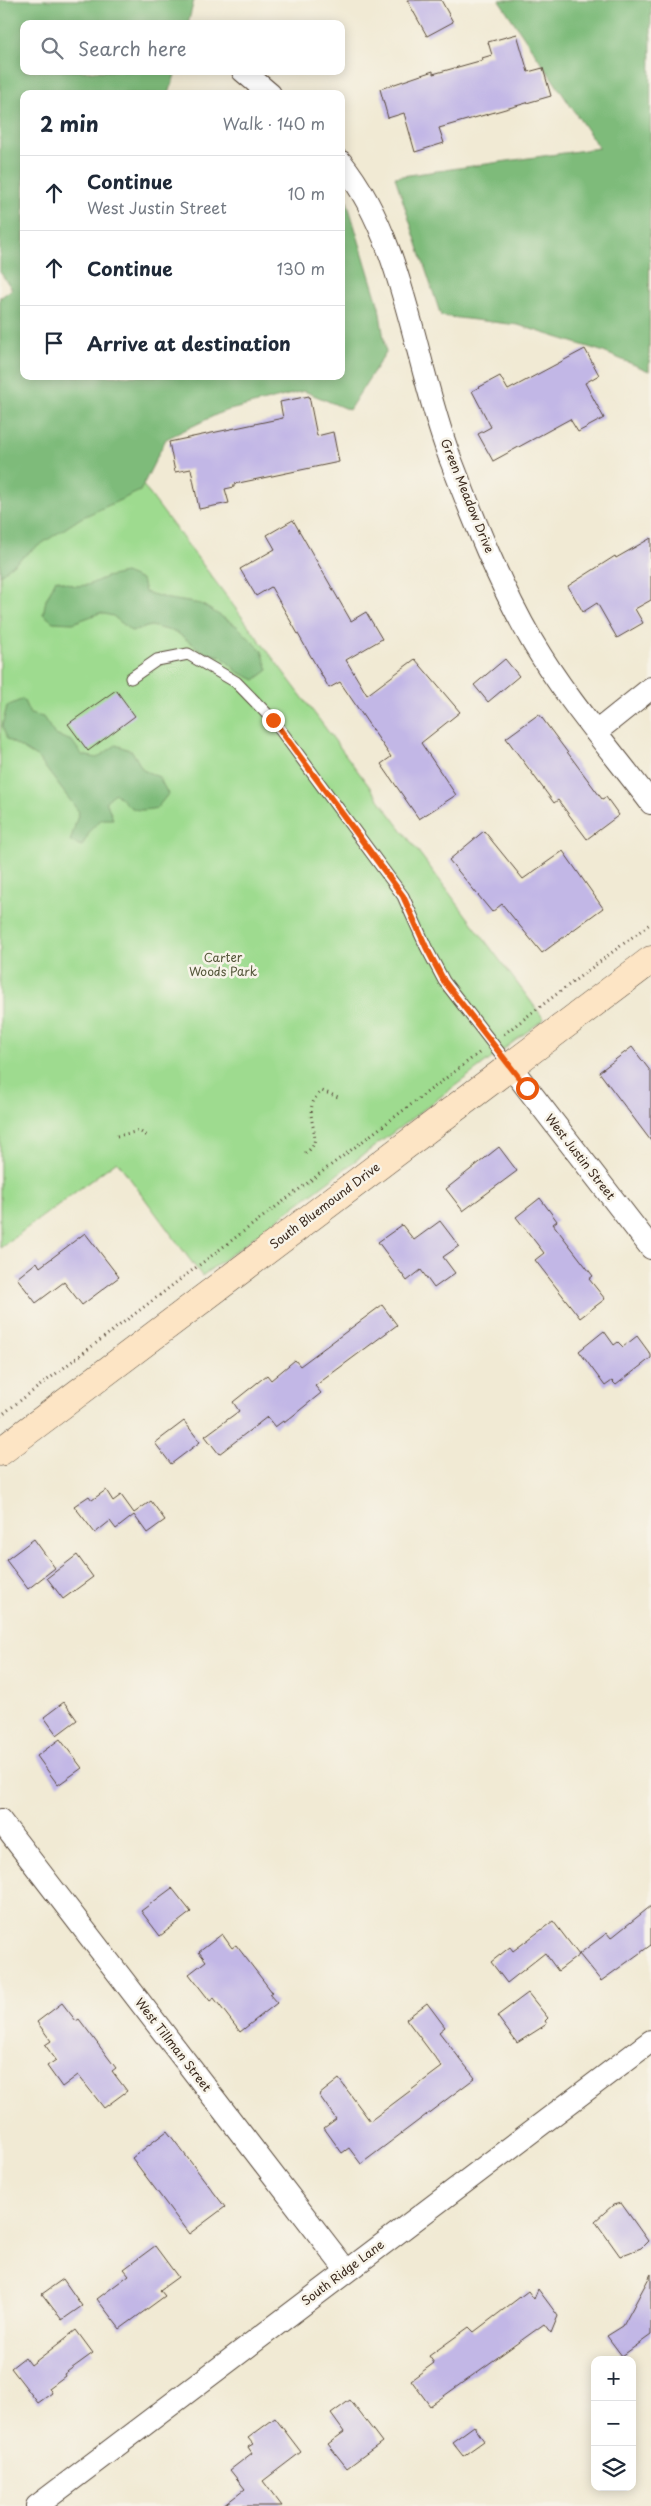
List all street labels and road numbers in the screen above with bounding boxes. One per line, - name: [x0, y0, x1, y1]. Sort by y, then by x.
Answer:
- street label: Green Meadow Drive: [437, 436, 499, 555]
- street label: West Justin Street: [541, 1110, 620, 1203]
- street label: South Bluemound Drive: [266, 1158, 383, 1253]
- street label: West Tillman Street: [131, 1994, 216, 2095]
- street label: South Ridge Lane: [297, 2235, 388, 2309]

